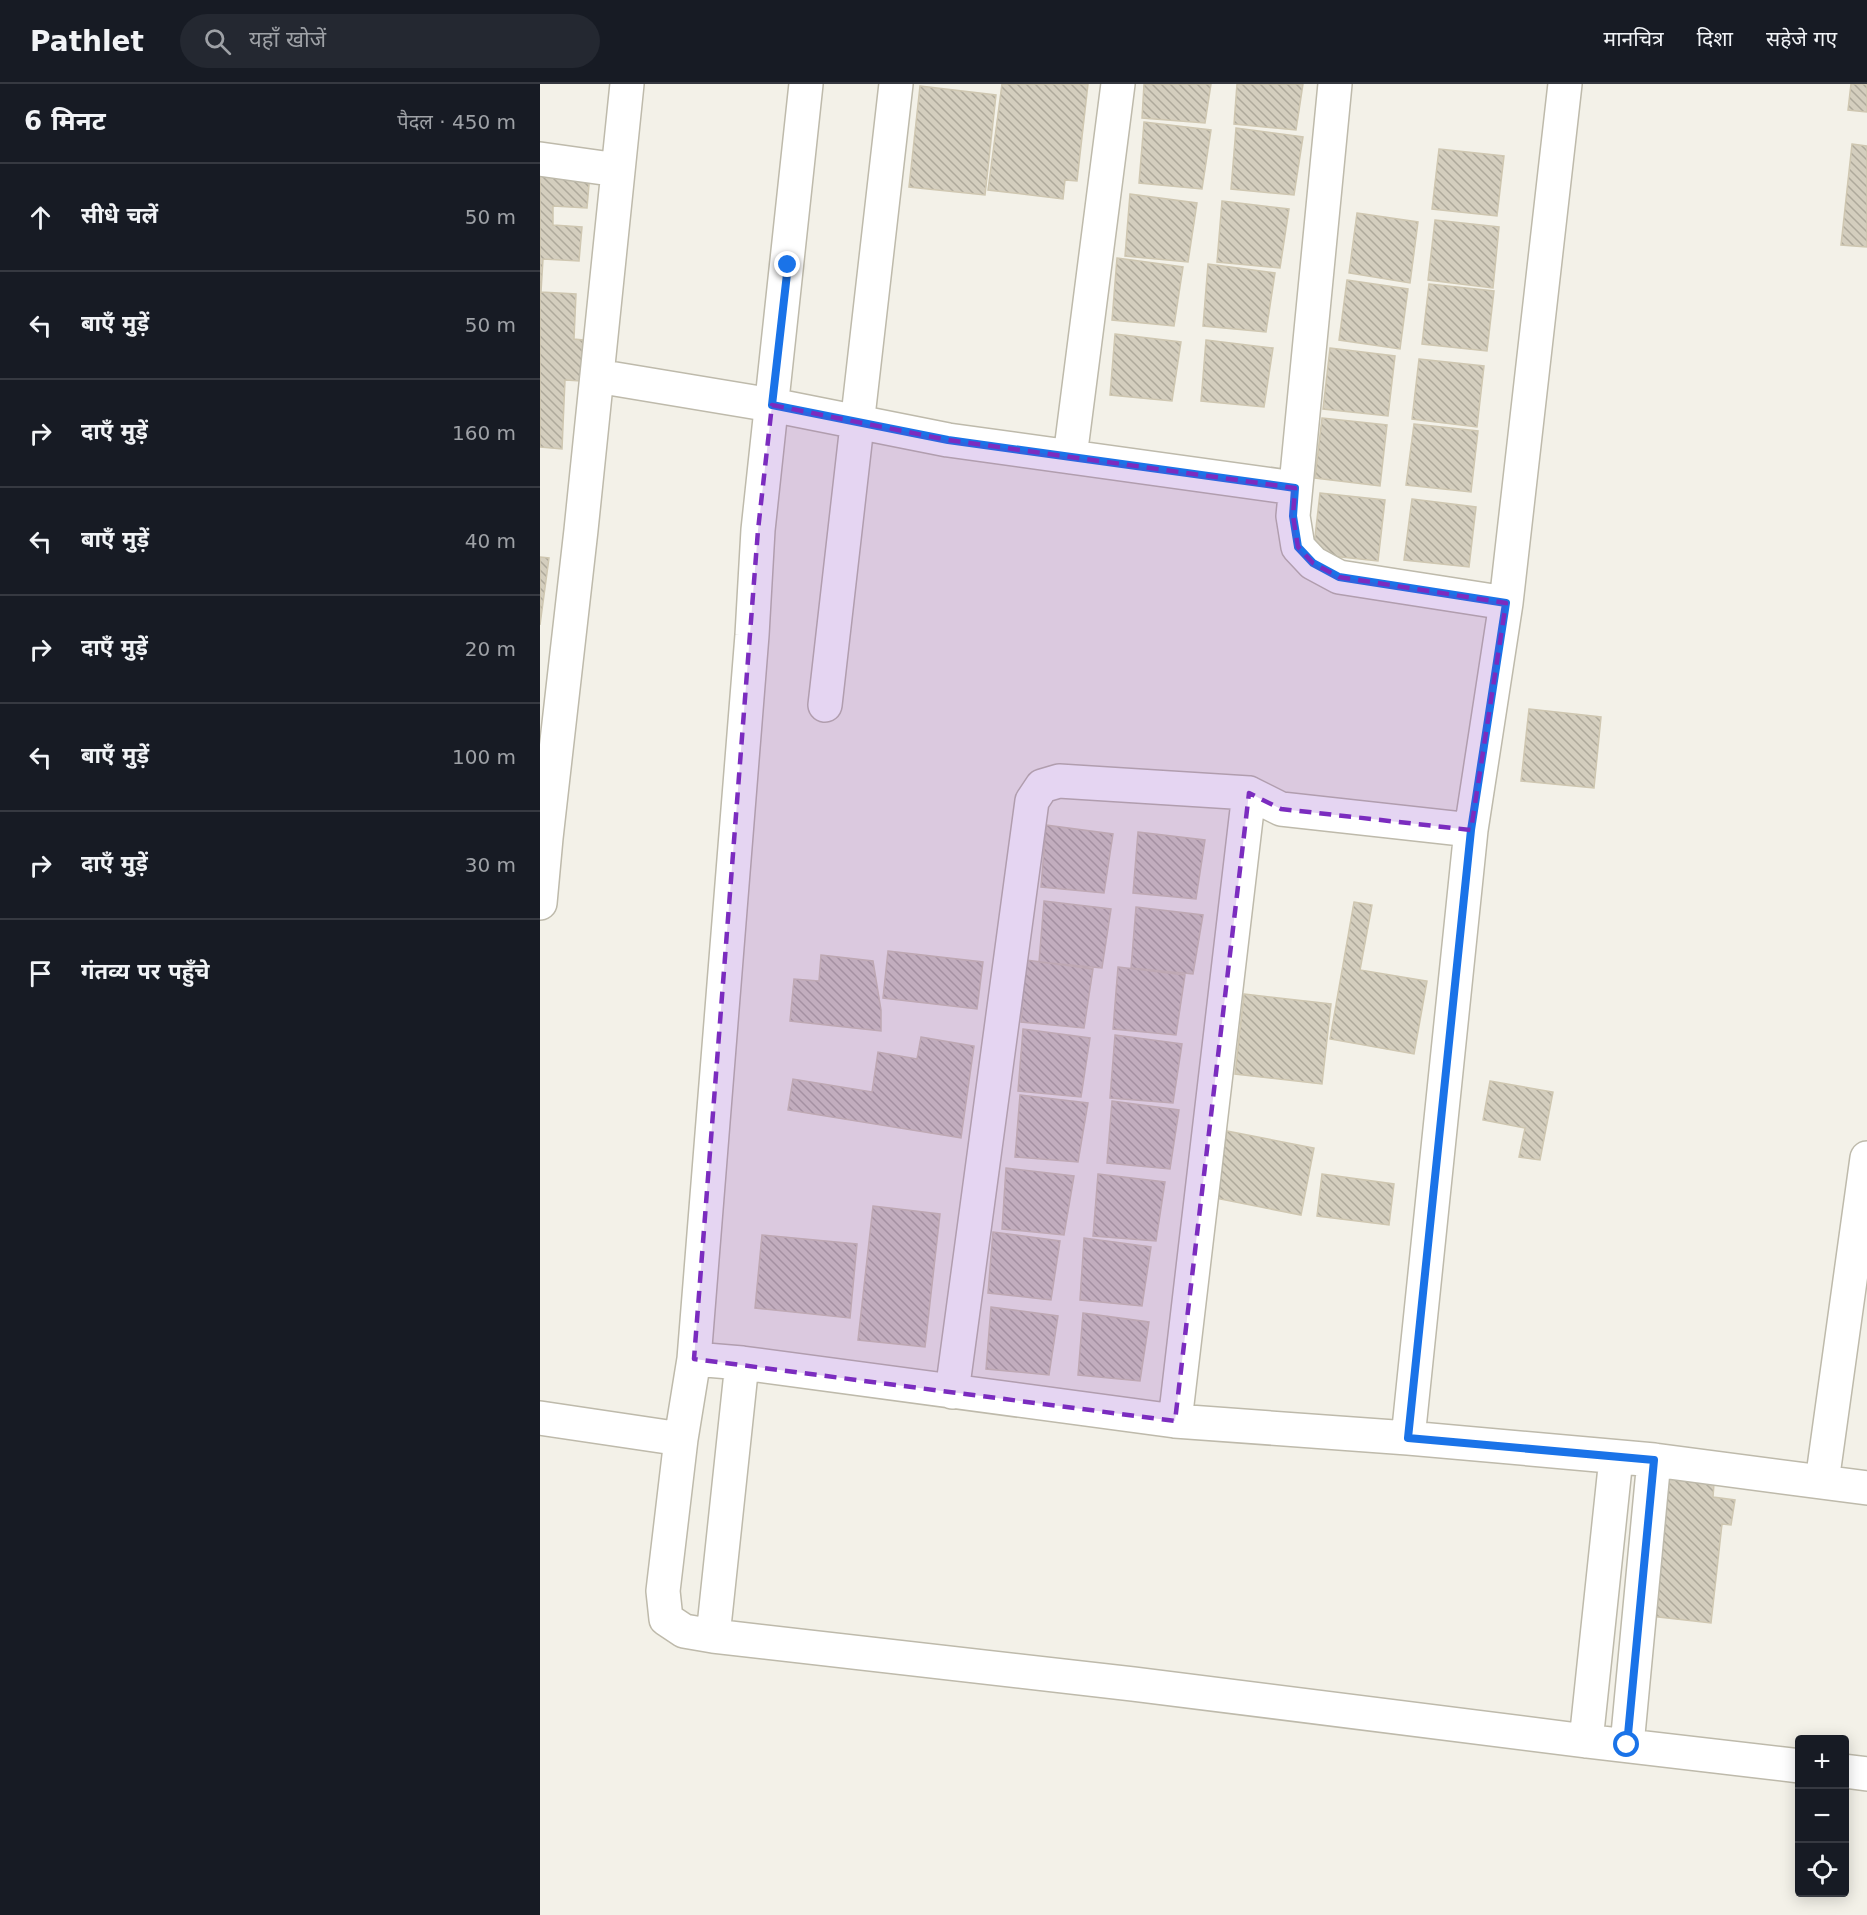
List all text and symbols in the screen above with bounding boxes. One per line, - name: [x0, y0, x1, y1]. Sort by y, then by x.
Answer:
- search box: [180, 14, 600, 68]
- text: Pathlet: [30, 25, 144, 58]
- icon: search: [201, 25, 234, 58]
- text: यहाँ खोजें: [249, 27, 326, 52]
- text: मानचित्र: [1604, 27, 1664, 51]
- text: दिशा: [1697, 27, 1733, 51]
- text: सहेजे गए: [1766, 27, 1837, 51]
- text: 6 मिनट: [24, 106, 106, 136]
- text: पैदल · 450 m: [397, 110, 516, 134]
- icon: ahead: [24, 201, 57, 234]
- text: सीधे चलें: [81, 203, 158, 228]
- text: 50 m: [465, 205, 516, 229]
- route end: [774, 251, 800, 277]
- icon: left: [24, 309, 57, 342]
- text: बाएँ मुड़ें: [81, 311, 149, 336]
- text: 50 m: [465, 313, 516, 337]
- icon: right: [24, 417, 57, 450]
- text: दाएँ मुड़ें: [81, 419, 148, 444]
- text: 160 m: [452, 421, 516, 445]
- icon: left: [24, 525, 57, 558]
- text: बाएँ मुड़ें: [81, 527, 149, 552]
- text: 40 m: [465, 529, 516, 553]
- icon: right: [24, 633, 57, 666]
- text: दाएँ मुड़ें: [81, 635, 148, 660]
- text: 20 m: [465, 637, 516, 661]
- icon: left: [24, 741, 57, 774]
- text: बाएँ मुड़ें: [81, 743, 149, 768]
- text: 100 m: [452, 745, 516, 769]
- icon: right: [24, 849, 57, 882]
- text: दाएँ मुड़ें: [81, 851, 148, 876]
- text: 30 m: [465, 853, 516, 877]
- icon: arrive: [24, 957, 57, 990]
- text: गंतव्य पर पहुँचे: [81, 959, 209, 984]
- route start: [1613, 1731, 1639, 1757]
- map controls: [1795, 1735, 1849, 1897]
- button: +: [1795, 1735, 1849, 1789]
- button: −: [1795, 1789, 1849, 1843]
- button: locate: [1795, 1843, 1849, 1897]

